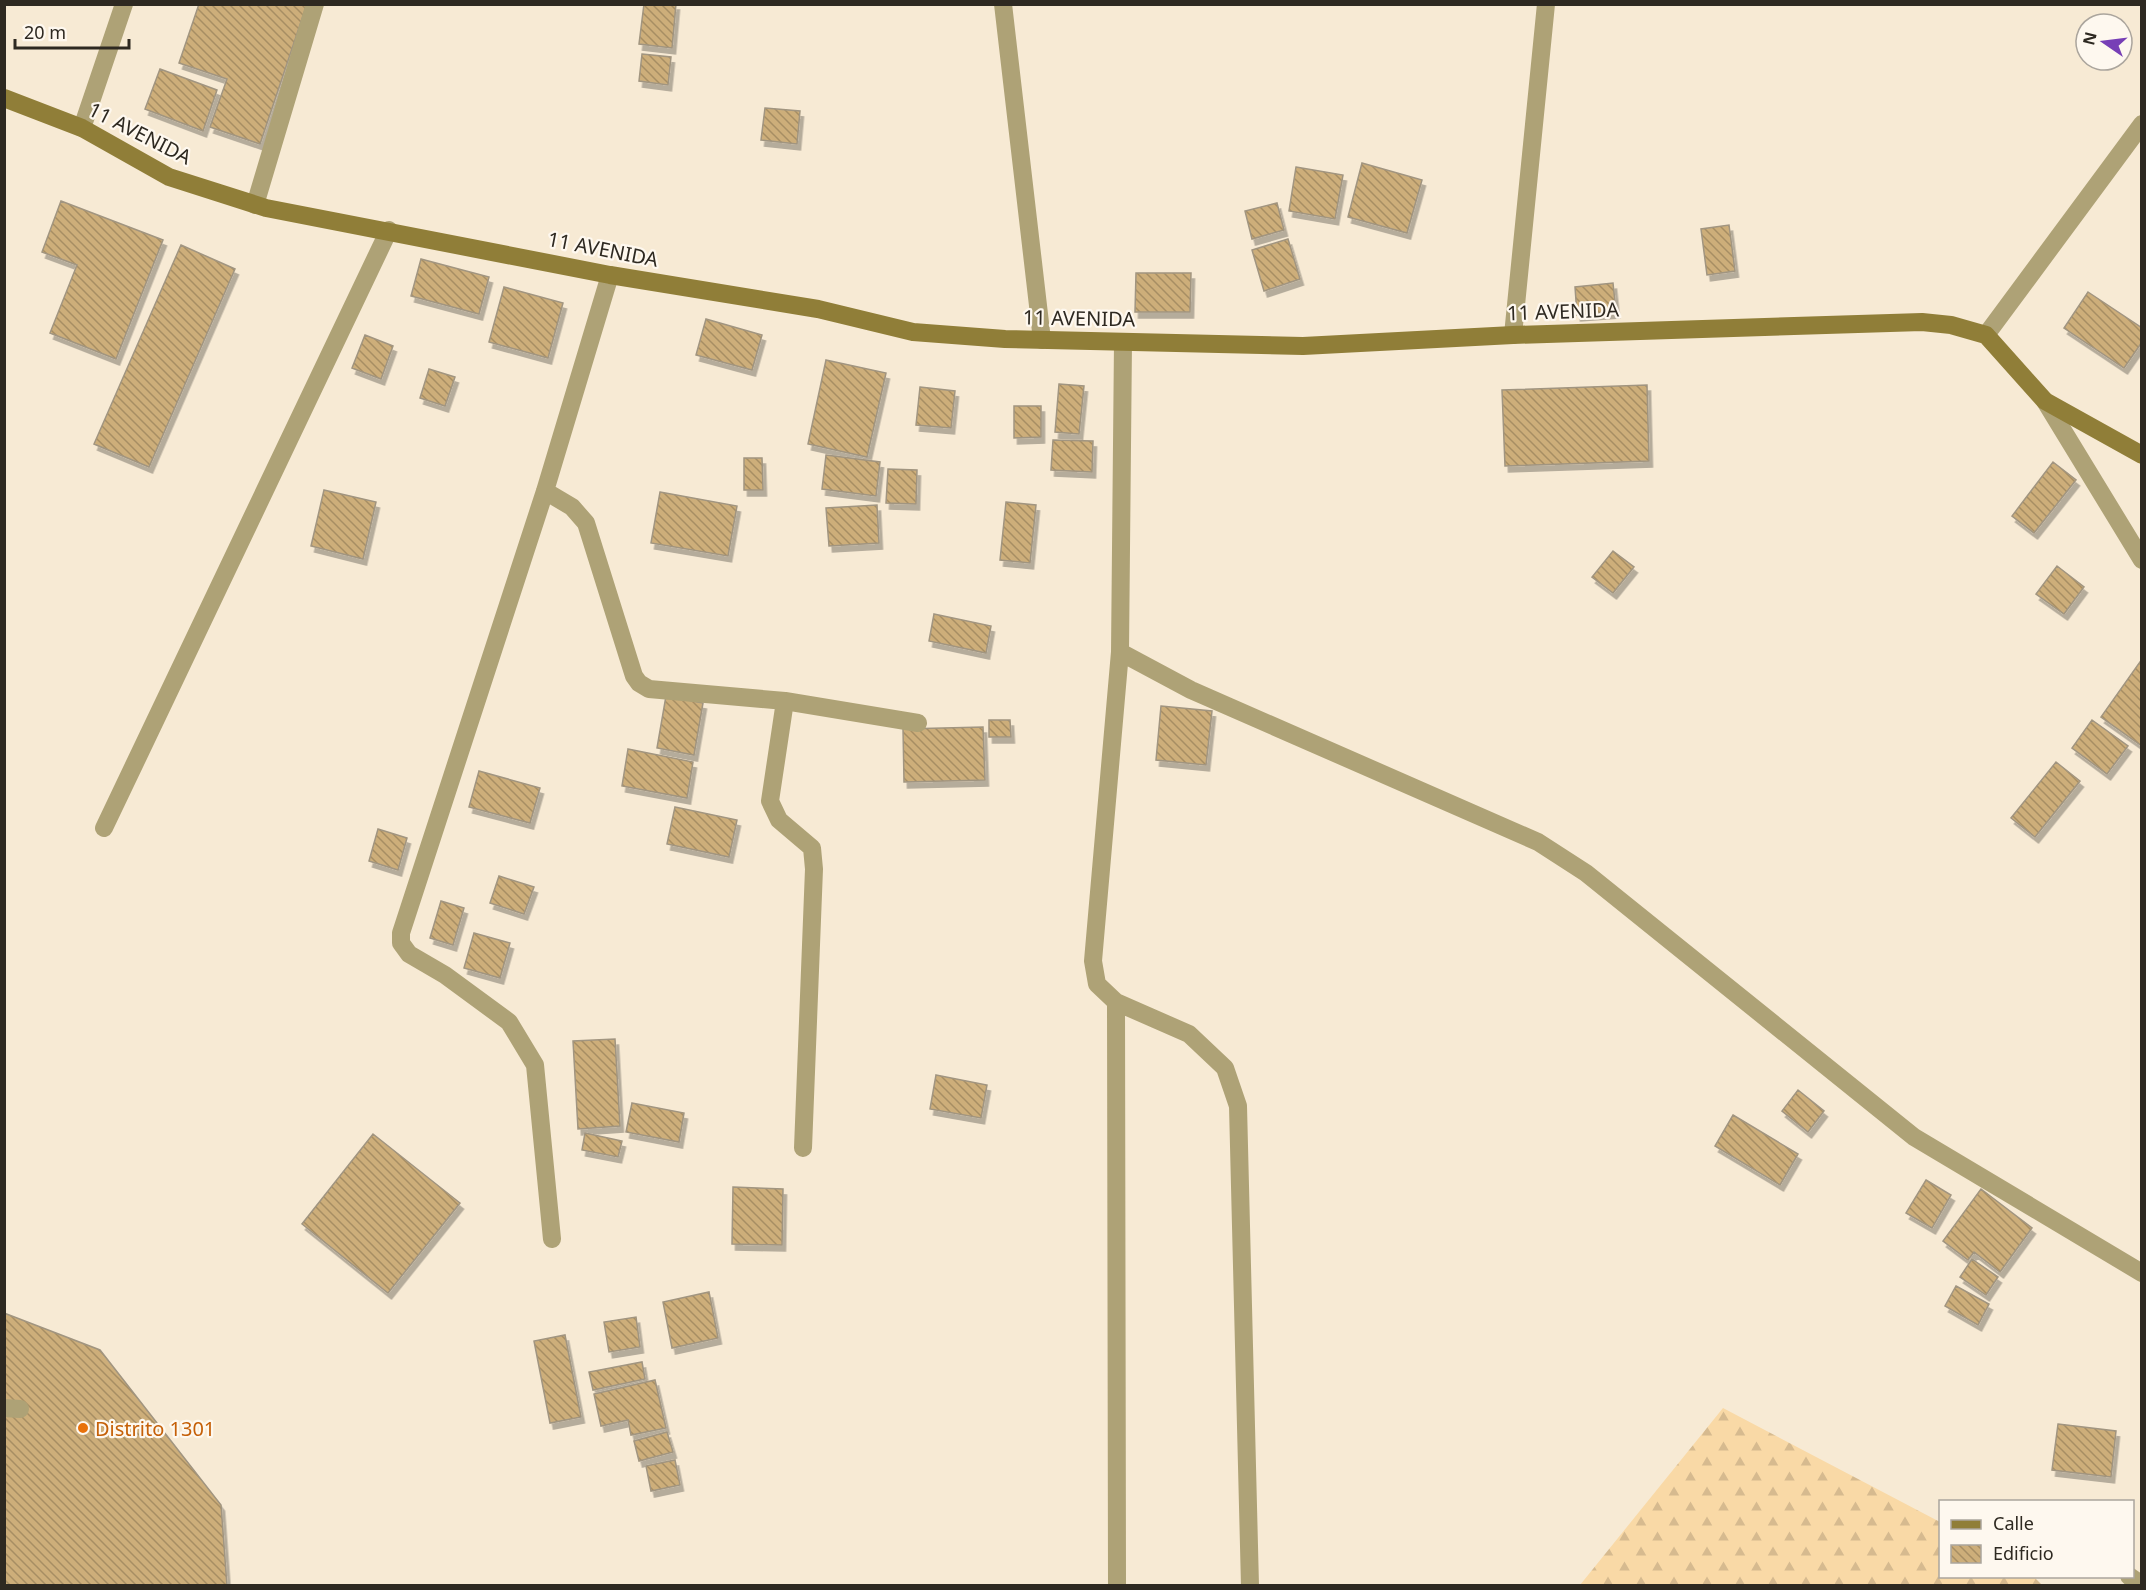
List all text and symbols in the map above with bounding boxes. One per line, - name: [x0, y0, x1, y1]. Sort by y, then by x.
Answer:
- scale bar: [15, 12, 129, 50]
- north arrow: [2074, 12, 2134, 72]
- text: 20 m: [24, 20, 66, 44]
- text: N: [2077, 29, 2102, 47]
- street label: 11 AVENIDA: [84, 96, 196, 171]
- street label: 11 AVENIDA: [545, 225, 661, 273]
- street label: 11 AVENIDA: [1506, 296, 1620, 326]
- street label: 11 AVENIDA: [1023, 304, 1136, 332]
- place label: Distrito 1301: [95, 1415, 215, 1442]
- marker: Distrito 1301: [76, 1421, 90, 1435]
- legend: [1939, 1500, 2134, 1578]
- text: Calle: [1993, 1511, 2034, 1535]
- text: Edificio: [1993, 1541, 2054, 1565]

